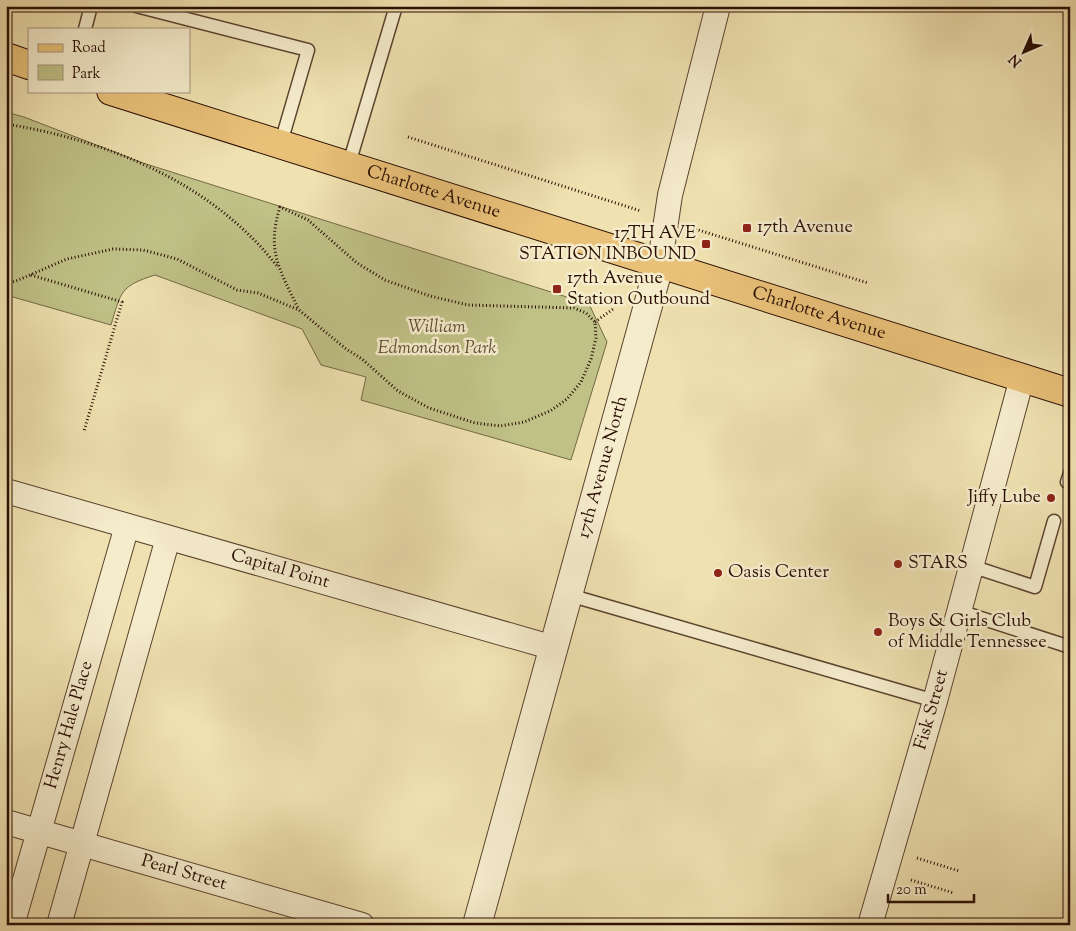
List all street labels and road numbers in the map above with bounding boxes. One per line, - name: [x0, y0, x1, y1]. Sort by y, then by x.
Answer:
- street label: Charlotte Avenue: [363, 159, 504, 226]
- street label: Charlotte Avenue: [748, 281, 889, 347]
- street label: 17th Avenue North: [571, 392, 636, 542]
- street label: Capital Point: [227, 543, 332, 596]
- street label: Henry Hale Place: [39, 658, 100, 792]
- street label: Fisk Street: [909, 667, 956, 753]
- street label: Pearl Street: [138, 849, 230, 898]

